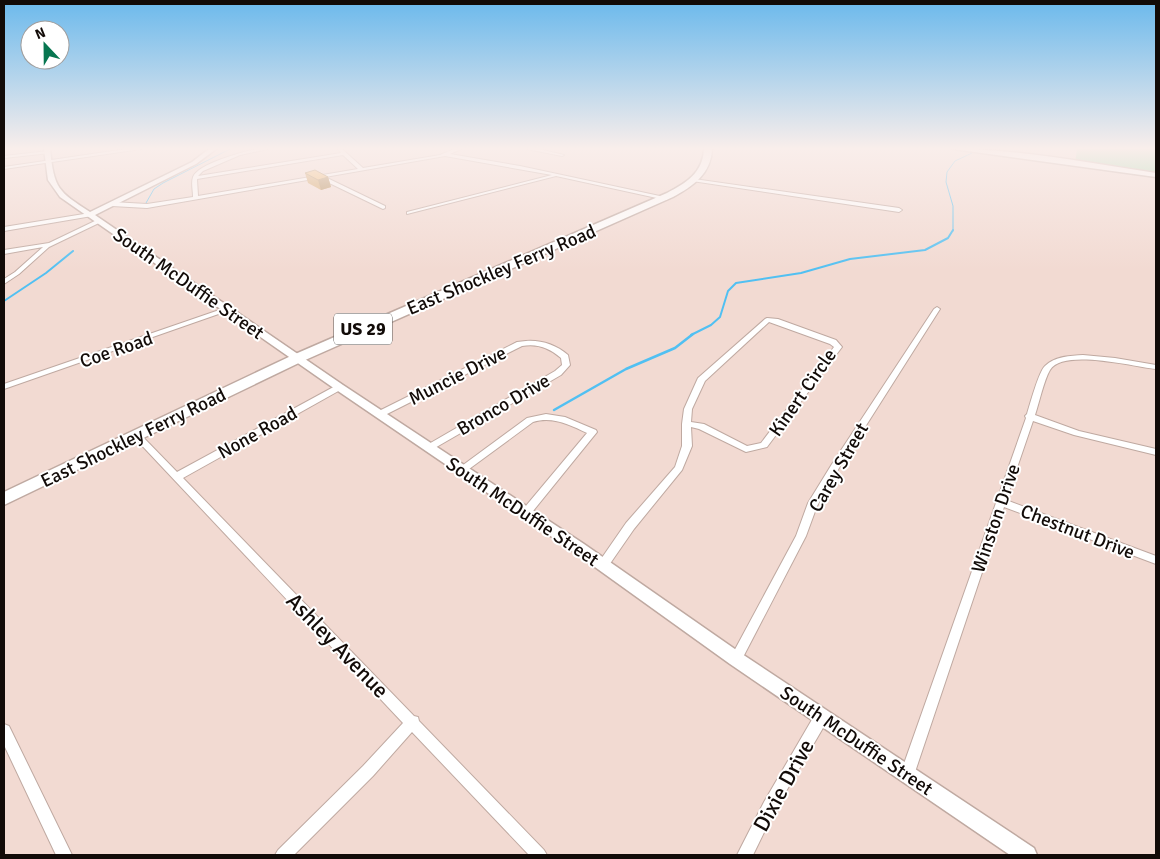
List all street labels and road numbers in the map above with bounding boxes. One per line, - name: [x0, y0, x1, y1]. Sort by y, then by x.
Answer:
- street label: East Shockley Ferry Road: [403, 219, 600, 321]
- street label: South McDuffie Street: [108, 223, 269, 345]
- road number: US 29: [334, 314, 392, 344]
- street label: Coe Road: [77, 326, 156, 374]
- street label: Muncie Drive: [405, 341, 510, 411]
- street label: Kinert Circle: [764, 344, 842, 441]
- street label: Bronco Drive: [453, 369, 554, 441]
- street label: East Shockley Ferry Road: [37, 383, 230, 493]
- street label: None Road: [213, 401, 302, 465]
- street label: Carey Street: [804, 418, 874, 517]
- street label: South McDuffie Street: [442, 452, 604, 572]
- street label: Winston Drive: [966, 461, 1026, 576]
- street label: Chestnut Drive: [1017, 499, 1138, 565]
- street label: Ashley Avenue: [281, 587, 395, 704]
- street label: South McDuffie Street: [776, 681, 938, 801]
- street label: Dixie Drive: [747, 734, 820, 836]

